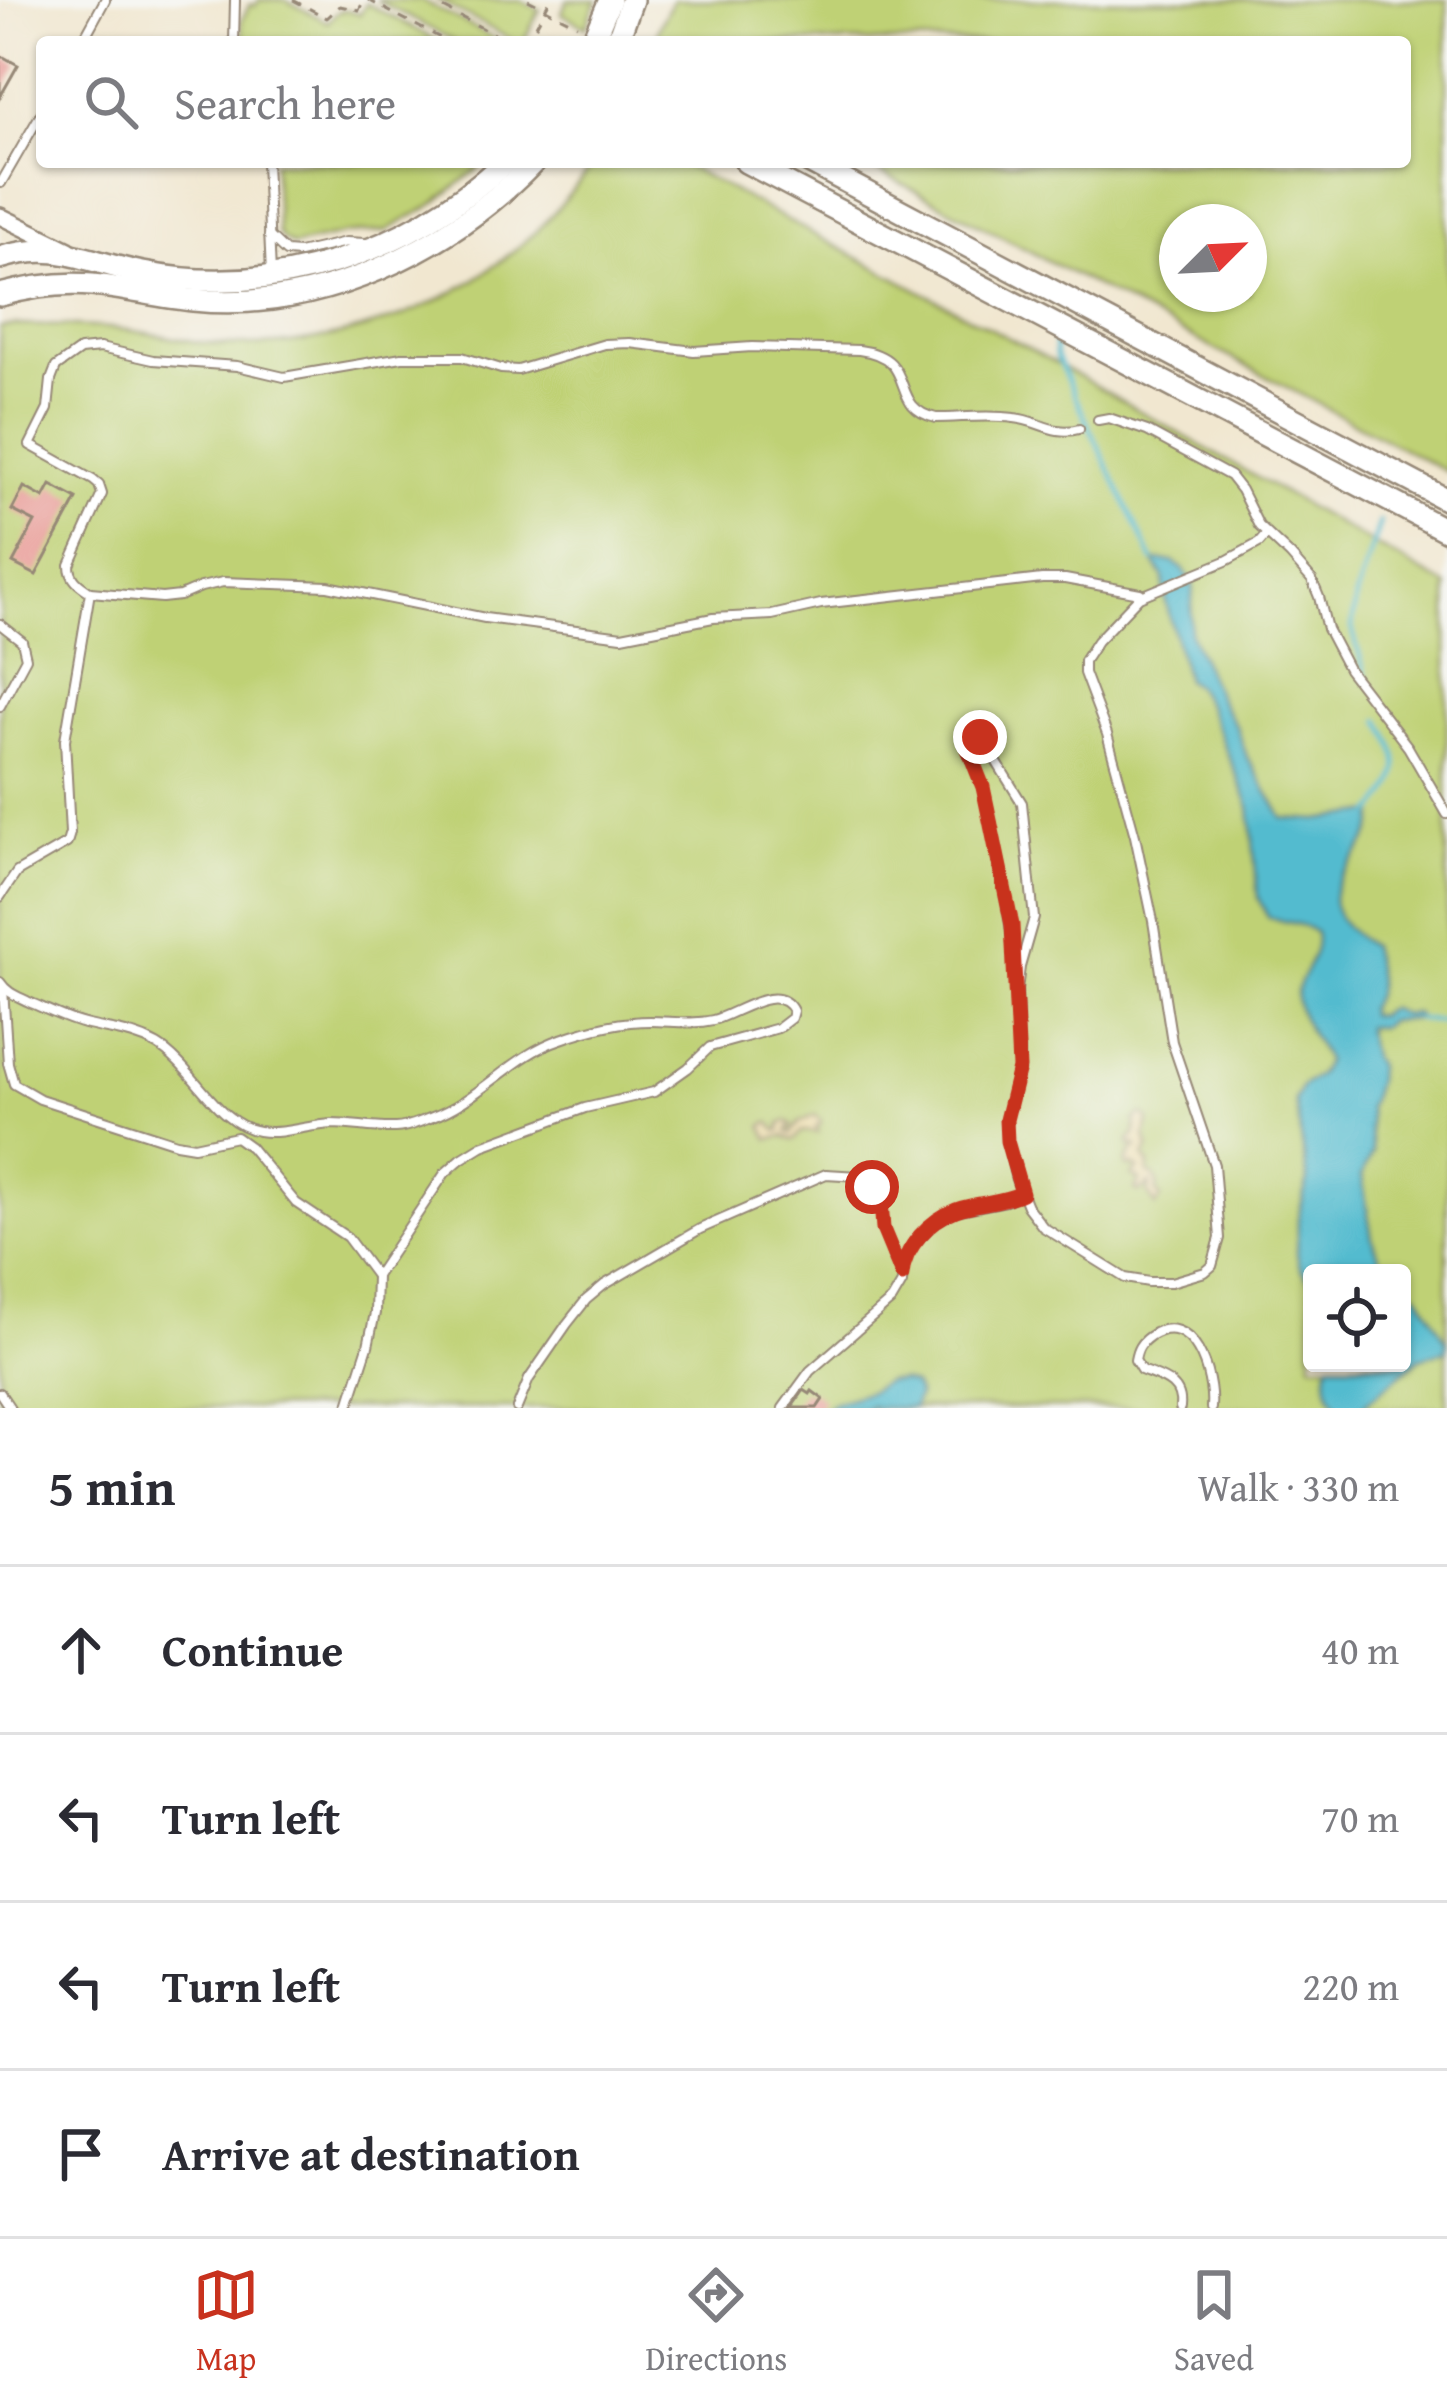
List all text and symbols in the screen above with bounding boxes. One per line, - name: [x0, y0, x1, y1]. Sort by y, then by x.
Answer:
- search box: [36, 36, 1411, 168]
- icon: search: [78, 69, 144, 135]
- text: Search here: [174, 70, 396, 135]
- north arrow: [1159, 204, 1267, 312]
- route end: [953, 710, 1007, 764]
- route start: [845, 1160, 899, 1214]
- map controls: [1303, 1264, 1411, 1372]
- button: locate: [1303, 1264, 1411, 1372]
- text: 5 min: [48, 1449, 175, 1524]
- text: Walk · 330 m: [1198, 1458, 1399, 1515]
- icon: ahead: [48, 1617, 114, 1683]
- text: Continue: [162, 1617, 343, 1682]
- text: 40 m: [1321, 1621, 1399, 1678]
- icon: left: [48, 1785, 114, 1851]
- text: Turn left: [162, 1785, 340, 1850]
- text: 70 m: [1321, 1789, 1399, 1846]
- icon: left: [48, 1953, 114, 2019]
- text: Turn left: [162, 1953, 340, 2018]
- text: 220 m: [1302, 1957, 1399, 2014]
- icon: arrive: [48, 2121, 114, 2187]
- text: Arrive at destination: [162, 2121, 580, 2186]
- tab: Map: [193, 2262, 259, 2382]
- tab: Directions: [646, 2262, 787, 2382]
- tab: Saved: [1174, 2262, 1254, 2382]

